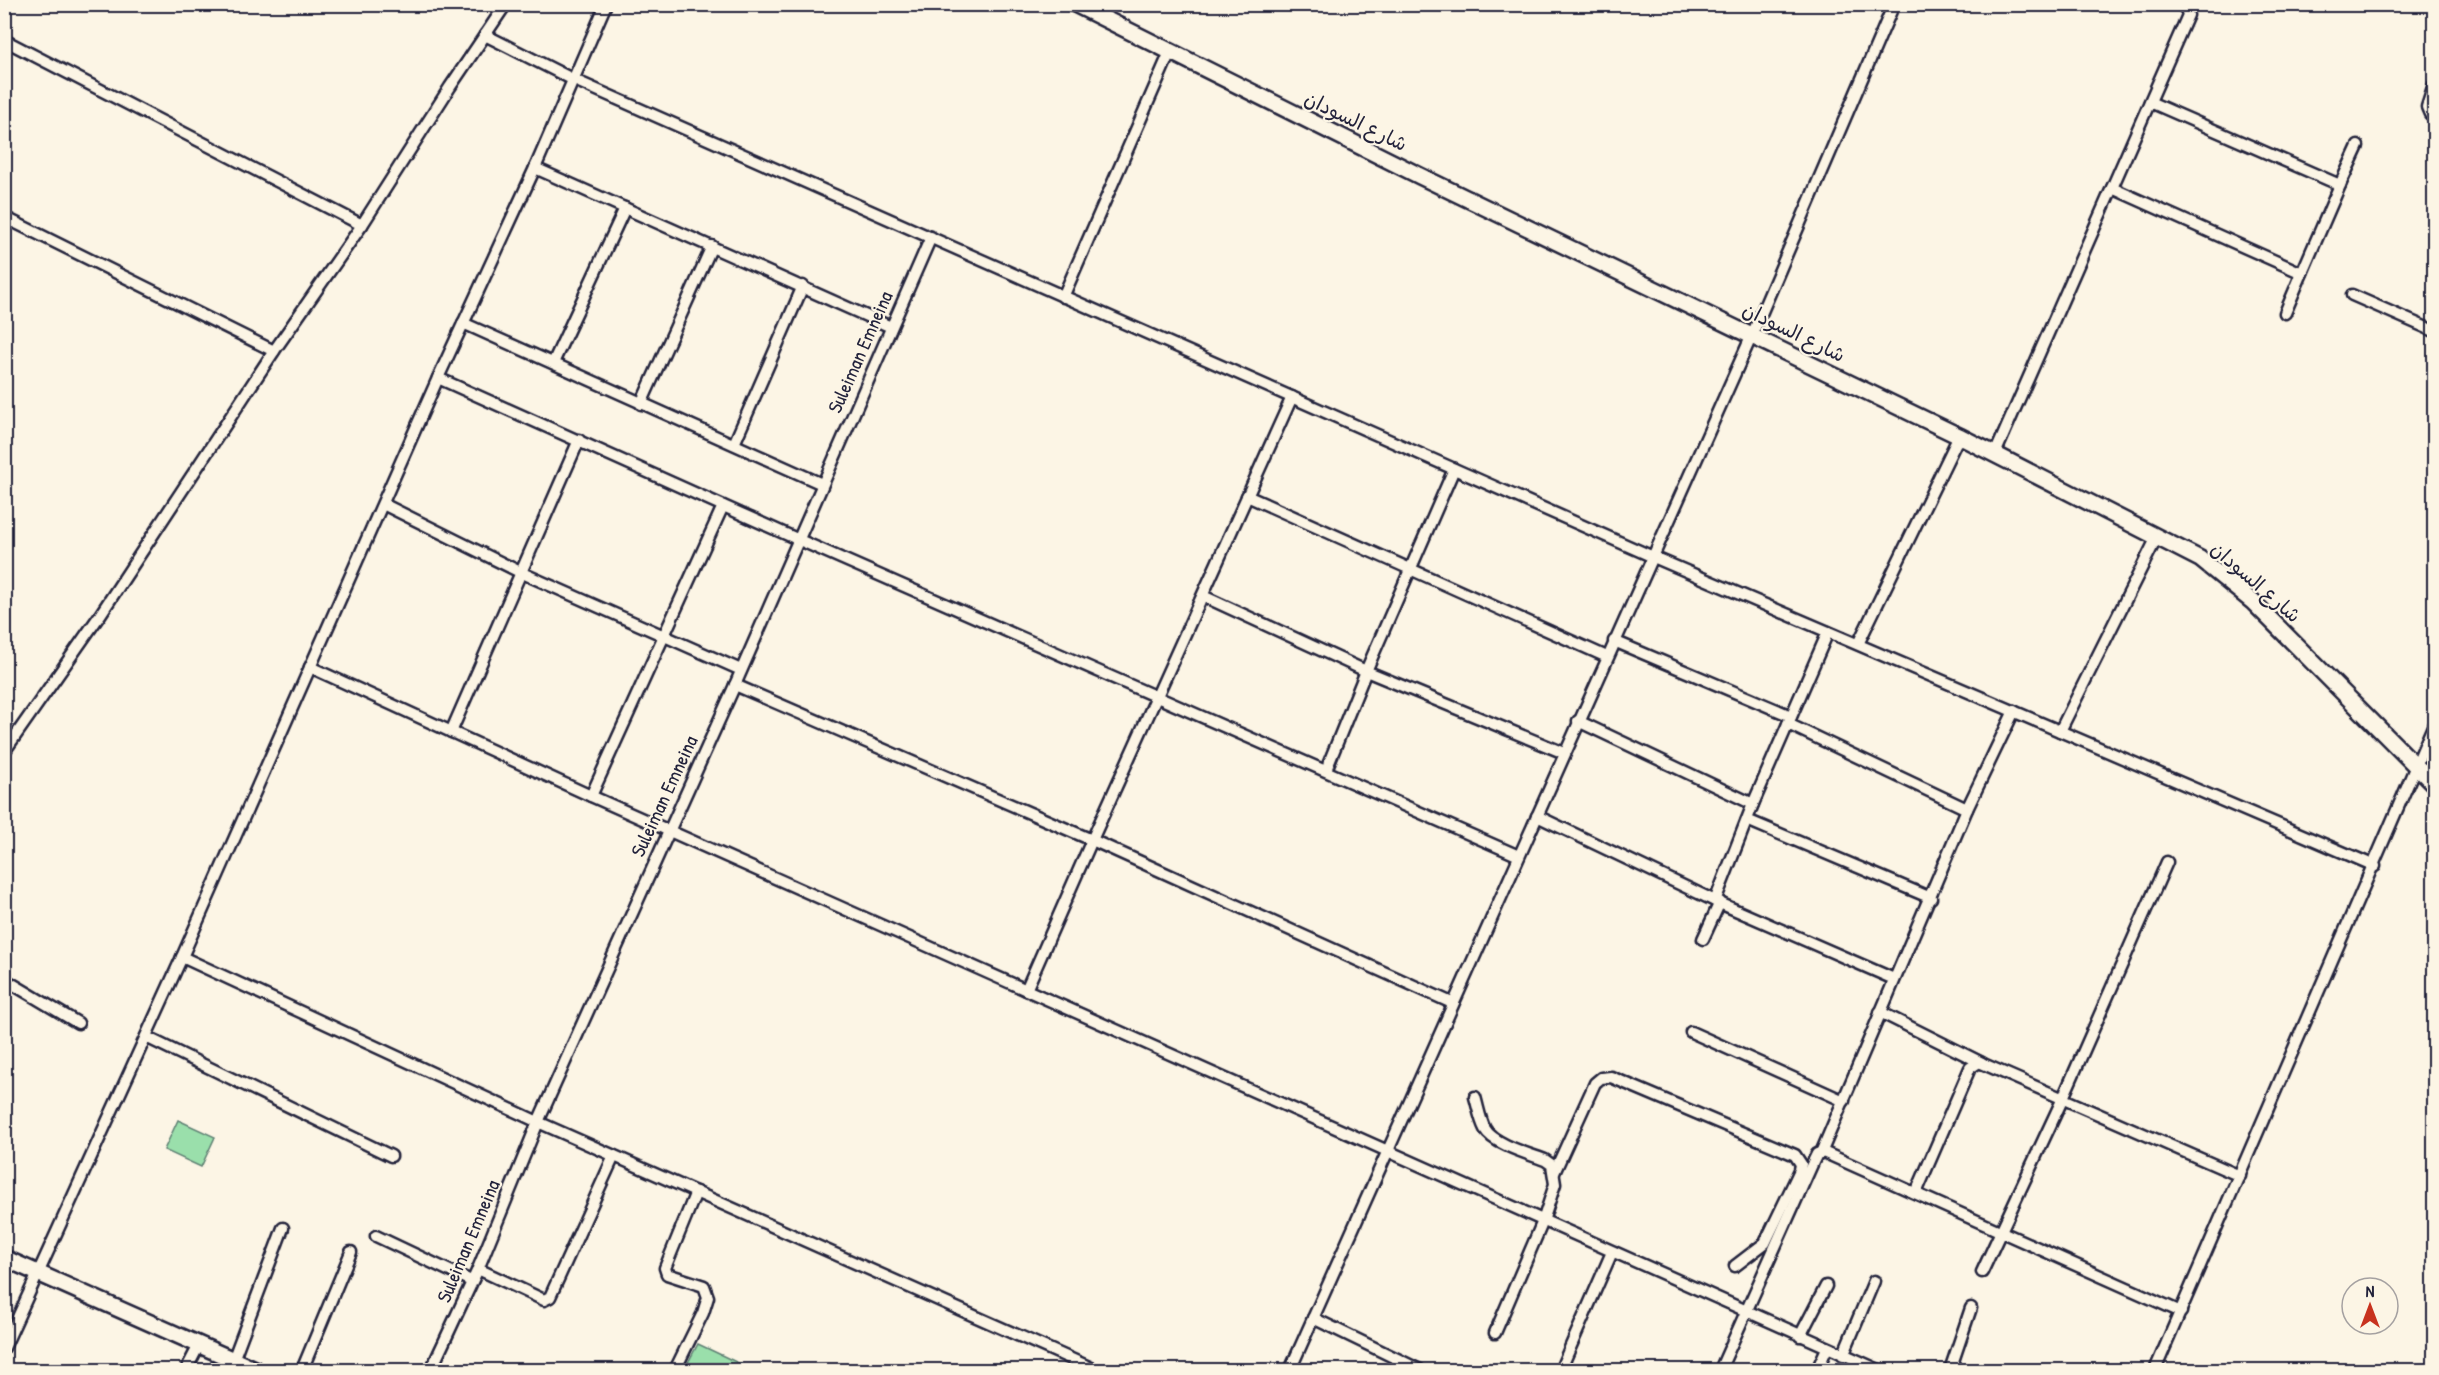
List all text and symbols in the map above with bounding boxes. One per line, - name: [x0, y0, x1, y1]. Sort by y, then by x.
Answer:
- street label: شارع السودان: [1300, 84, 1412, 158]
- street label: Suleiman Emneina: [821, 286, 899, 417]
- street label: شارع السودان: [1738, 295, 1850, 369]
- street label: شارع السودان: [2205, 535, 2307, 629]
- street label: Suleiman Emneina: [624, 731, 703, 861]
- street label: Suleiman Emneina: [430, 1175, 506, 1306]
- north arrow: [2340, 1276, 2400, 1336]
- text: N: [2366, 1280, 2375, 1302]

